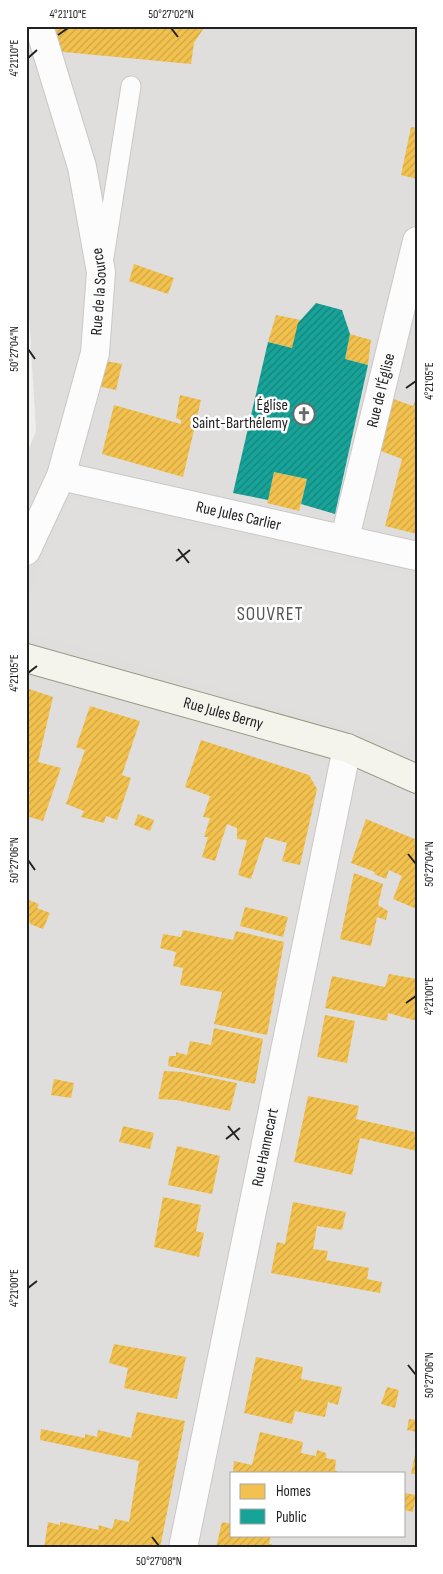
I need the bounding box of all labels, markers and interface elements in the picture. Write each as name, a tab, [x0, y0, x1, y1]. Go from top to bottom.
text: 4°21'10"E	[50, 7, 87, 22]
text: 50°27'02"N	[148, 7, 194, 22]
text: 4°21'10"E	[7, 39, 22, 76]
street label: Rue de la Source	[87, 246, 111, 336]
text: 50°27'04"N	[7, 326, 22, 372]
street label: Rue de l'Église	[363, 351, 399, 429]
text: 4°21'05"E	[422, 362, 437, 400]
place label: Église Saint-Barthélemy	[192, 396, 288, 433]
church icon: Église Saint-Barthélemy	[292, 402, 316, 426]
street label: Rue Jules Carlier	[194, 497, 283, 535]
district label: SOUVRET	[237, 603, 303, 626]
text: 4°21'05"E	[7, 654, 22, 692]
street label: Rue Jules Berny	[181, 693, 265, 734]
text: 50°27'06"N	[7, 837, 22, 883]
text: 50°27'04"N	[422, 841, 437, 887]
text: 4°21'00"E	[422, 977, 437, 1015]
street label: Rue Hannecart	[248, 1106, 282, 1188]
text: 4°21'00"E	[7, 1269, 22, 1307]
text: 50°27'06"N	[422, 1352, 437, 1398]
legend	[230, 1472, 406, 1536]
text: Homes	[276, 1482, 311, 1501]
text: Public	[276, 1508, 307, 1527]
text: 50°27'08"N	[136, 1554, 182, 1569]

